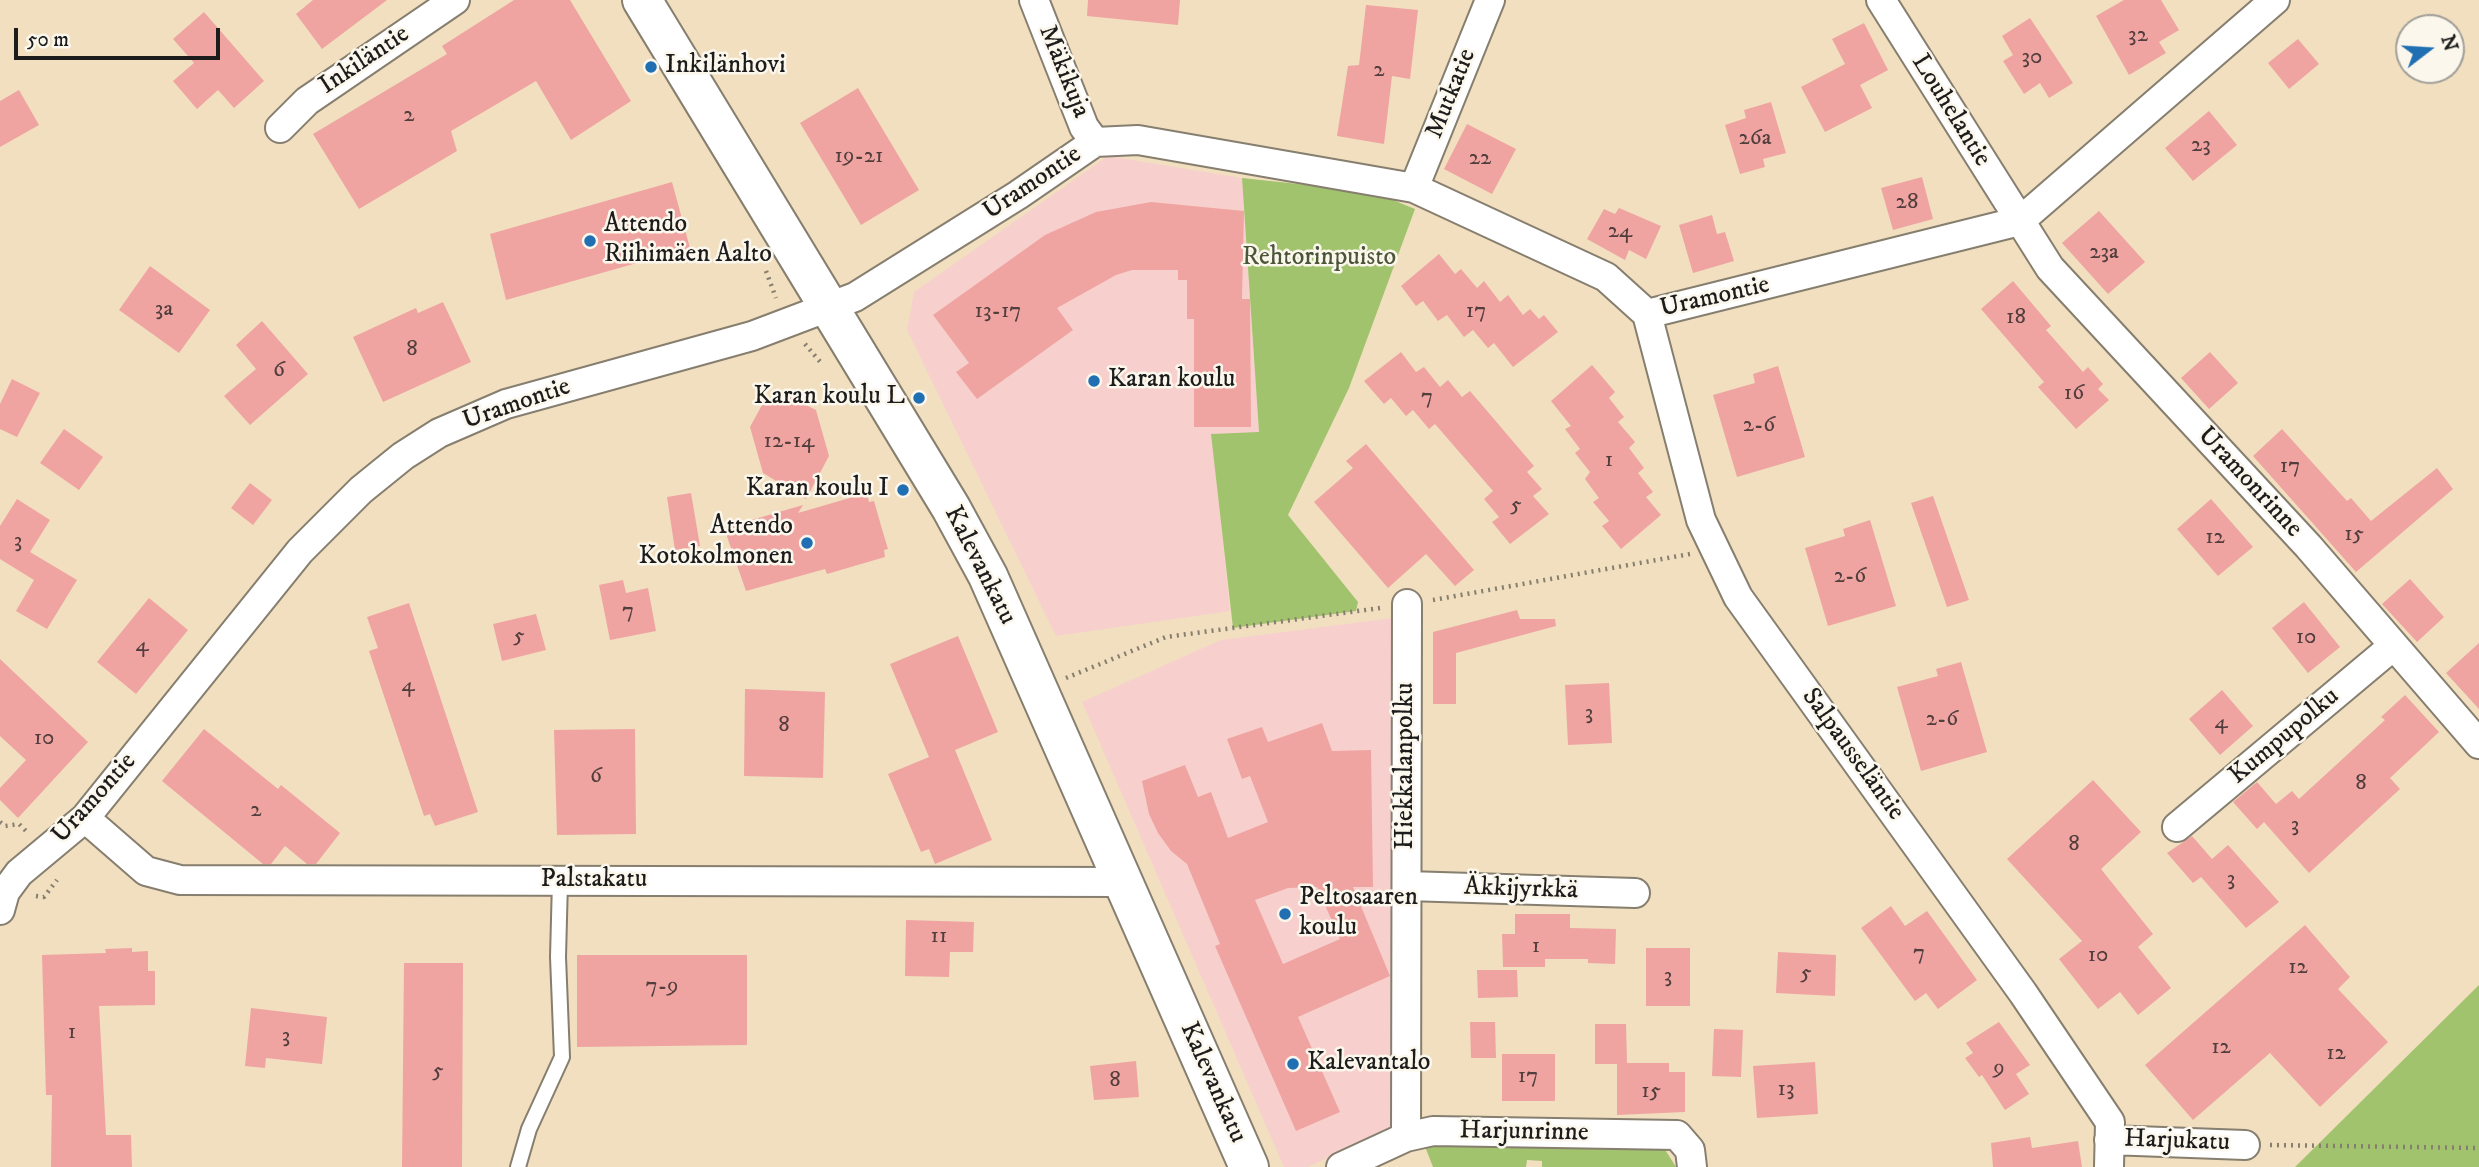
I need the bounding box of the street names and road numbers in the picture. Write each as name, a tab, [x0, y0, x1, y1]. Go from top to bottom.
street label: Inkiläntie	[314, 20, 416, 102]
street label: Mäkikuja	[1030, 21, 1096, 123]
street label: Mutkatie	[1420, 45, 1484, 143]
street label: Louhelantie	[1903, 49, 1997, 173]
street label: Uramontie	[978, 140, 1088, 228]
street label: Uramontie	[1657, 270, 1773, 326]
street label: Uramontie	[459, 372, 575, 438]
street label: Uramonrinne	[2190, 421, 2308, 545]
street label: Kalevankatu	[936, 502, 1022, 630]
street label: Hiekkalanpolku	[1391, 682, 1423, 850]
street label: Kumpupolku	[2223, 682, 2347, 792]
street label: Salpausseläntie	[1794, 683, 1910, 827]
street label: Uramontie	[46, 747, 144, 851]
street label: Palstakatu	[541, 865, 647, 897]
street label: Äkkijyrkkä	[1463, 872, 1579, 908]
street label: Kalevankatu	[1172, 1018, 1252, 1148]
street label: Harjunrinne	[1459, 1116, 1589, 1150]
street label: Harjukatu	[2123, 1125, 2231, 1159]

